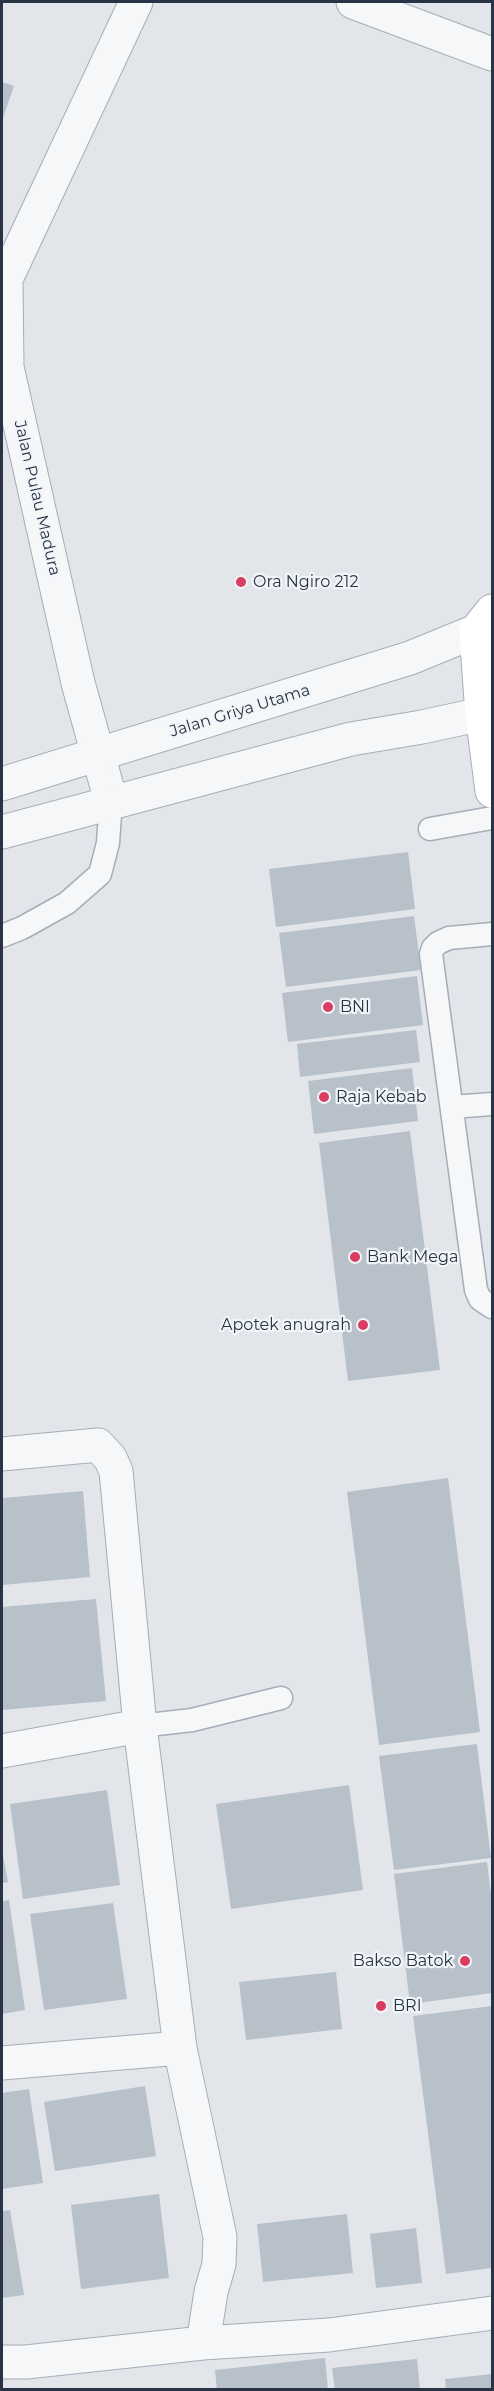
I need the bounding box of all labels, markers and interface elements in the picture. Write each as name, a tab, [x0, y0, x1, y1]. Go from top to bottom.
street label: Jalan Pulau Madura	[10, 419, 64, 577]
place label: Ora Ngiro 212	[253, 572, 358, 592]
marker: Ora Ngiro 212	[234, 575, 248, 589]
street label: Jalan Griya Utama	[167, 681, 313, 741]
place label: BNI	[340, 997, 370, 1017]
marker: BNI	[321, 1000, 335, 1014]
place label: Raja Kebab	[336, 1087, 427, 1107]
marker: Raja Kebab	[317, 1090, 331, 1104]
place label: Bank Mega	[367, 1247, 458, 1267]
marker: Bank Mega	[348, 1250, 362, 1264]
place label: Apotek anugrah	[221, 1315, 351, 1335]
marker: Apotek anugrah	[356, 1318, 370, 1332]
place label: Bakso Batok	[353, 1951, 453, 1971]
marker: Bakso Batok	[458, 1954, 472, 1968]
place label: BRI	[393, 1996, 421, 2016]
marker: BRI	[374, 1999, 388, 2013]

